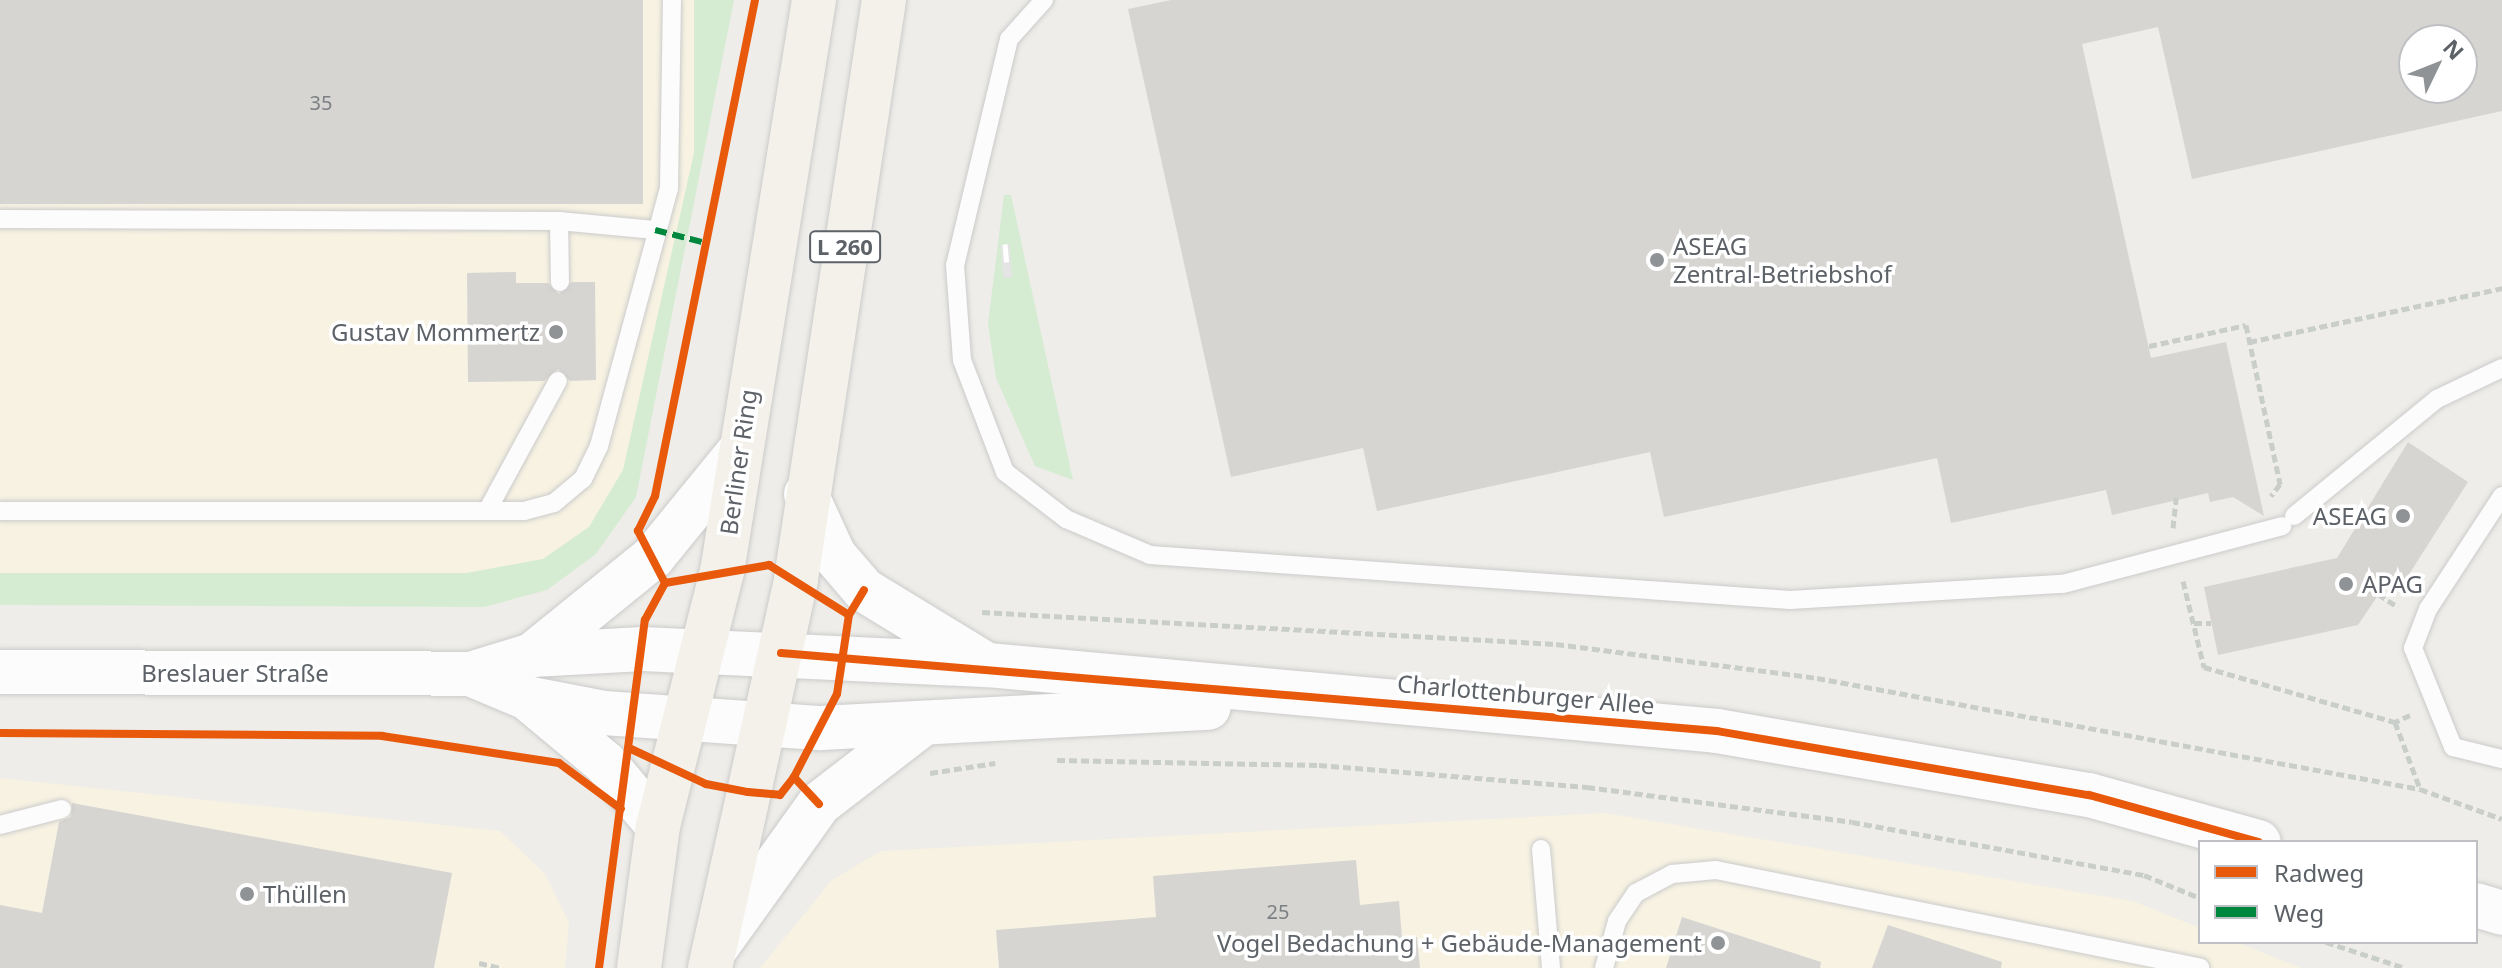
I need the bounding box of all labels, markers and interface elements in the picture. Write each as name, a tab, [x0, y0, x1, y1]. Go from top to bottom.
north arrow	[2398, 24, 2478, 104]
text: N	[2437, 32, 2471, 66]
house number: 35	[310, 90, 332, 114]
road number: L 260	[809, 229, 881, 265]
place label: ASEAG Zentral-Betriebshof	[1673, 232, 1892, 288]
marker: ASEAG Zentral-Betriebshof	[1648, 251, 1666, 269]
place label: Gustav Mommertz	[331, 318, 540, 346]
marker: Gustav Mommertz	[547, 323, 565, 341]
street label: Berliner Ring	[714, 387, 762, 537]
place label: ASEAG	[2313, 502, 2387, 530]
marker: ASEAG	[2394, 507, 2412, 525]
place label: APAG	[2362, 570, 2423, 598]
marker: APAG	[2337, 575, 2355, 593]
street label: Breslauer Straße	[141, 659, 329, 687]
street label: Charlottenburger Allee	[1396, 668, 1656, 720]
legend	[2198, 840, 2478, 944]
text: Radweg	[2274, 856, 2364, 889]
place label: Thüllen	[263, 880, 347, 908]
marker: Thüllen	[238, 885, 256, 903]
text: Weg	[2274, 896, 2324, 929]
house number: 25	[1267, 899, 1289, 923]
place label: Vogel Bedachung + Gebäude-Management	[1217, 929, 1702, 957]
marker: Vogel Bedachung + Gebäude-Management	[1709, 934, 1727, 952]

